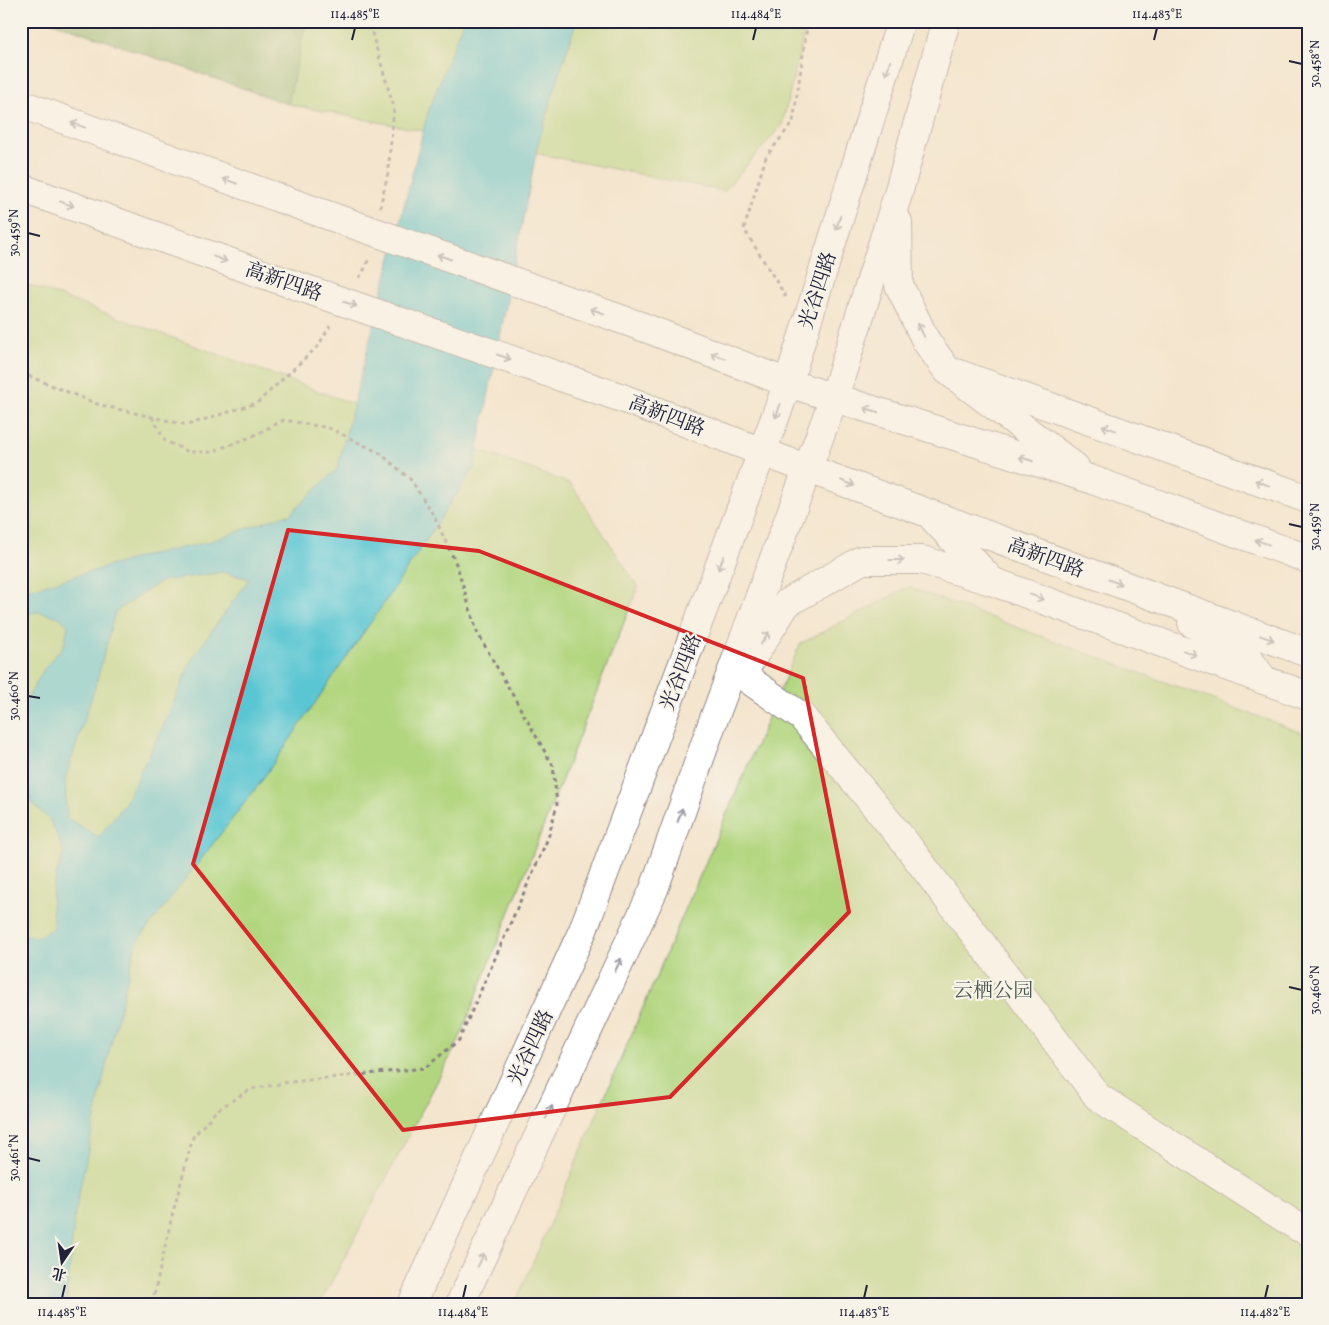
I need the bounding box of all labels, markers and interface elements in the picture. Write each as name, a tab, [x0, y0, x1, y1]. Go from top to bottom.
text: 114.485°E	[330, 7, 380, 23]
text: 114.484°E	[731, 7, 781, 23]
text: 114.483°E	[1132, 7, 1182, 23]
text: 30.458°N	[1308, 40, 1324, 88]
one-way arrow	[882, 60, 892, 76]
one-way arrow	[70, 120, 86, 129]
one-way arrow	[223, 176, 238, 185]
one-way arrow	[59, 200, 74, 209]
text: 30.459°N	[7, 209, 23, 257]
one-way arrow	[833, 215, 843, 231]
street label: 光谷四路	[793, 248, 845, 333]
one-way arrow	[437, 252, 452, 261]
one-way arrow	[212, 255, 227, 264]
street label: 高新四路	[241, 257, 326, 309]
one-way arrow	[342, 300, 357, 309]
one-way arrow	[590, 306, 606, 315]
one-way arrow	[916, 322, 926, 337]
one-way arrow	[711, 351, 726, 360]
one-way arrow	[495, 353, 511, 362]
street label: 高新四路	[624, 389, 709, 444]
one-way arrow	[773, 403, 782, 418]
one-way arrow	[864, 405, 880, 414]
one-way arrow	[1102, 423, 1117, 432]
one-way arrow	[1019, 453, 1035, 463]
one-way arrow	[1254, 477, 1270, 487]
one-way arrow	[839, 479, 855, 488]
text: 30.459°N	[1308, 503, 1324, 551]
street label: 高新四路	[1003, 532, 1088, 586]
one-way arrow	[1255, 537, 1270, 546]
one-way arrow	[716, 555, 725, 570]
one-way arrow	[888, 555, 905, 565]
one-way arrow	[1106, 578, 1122, 587]
one-way arrow	[1029, 593, 1044, 602]
street label: 光谷四路	[654, 630, 709, 715]
one-way arrow	[760, 631, 771, 645]
one-way arrow	[1259, 634, 1274, 643]
one-way arrow	[1181, 649, 1197, 658]
text: 30.460°N	[7, 671, 23, 721]
one-way arrow	[676, 808, 685, 823]
one-way arrow	[614, 958, 624, 973]
text: 30.460°N	[1308, 965, 1324, 1015]
park label: 云栖公园	[953, 978, 1033, 1006]
street label: 光谷四路	[502, 1006, 561, 1090]
one-way arrow	[545, 1105, 555, 1120]
text: 30.461°N	[7, 1134, 23, 1182]
north arrow	[38, 1238, 88, 1288]
one-way arrow	[476, 1253, 486, 1268]
text: 北	[50, 1262, 68, 1284]
text: 114.485°E	[37, 1305, 87, 1321]
text: 114.484°E	[438, 1305, 488, 1321]
text: 114.483°E	[839, 1305, 889, 1321]
text: 114.482°E	[1240, 1305, 1290, 1321]

